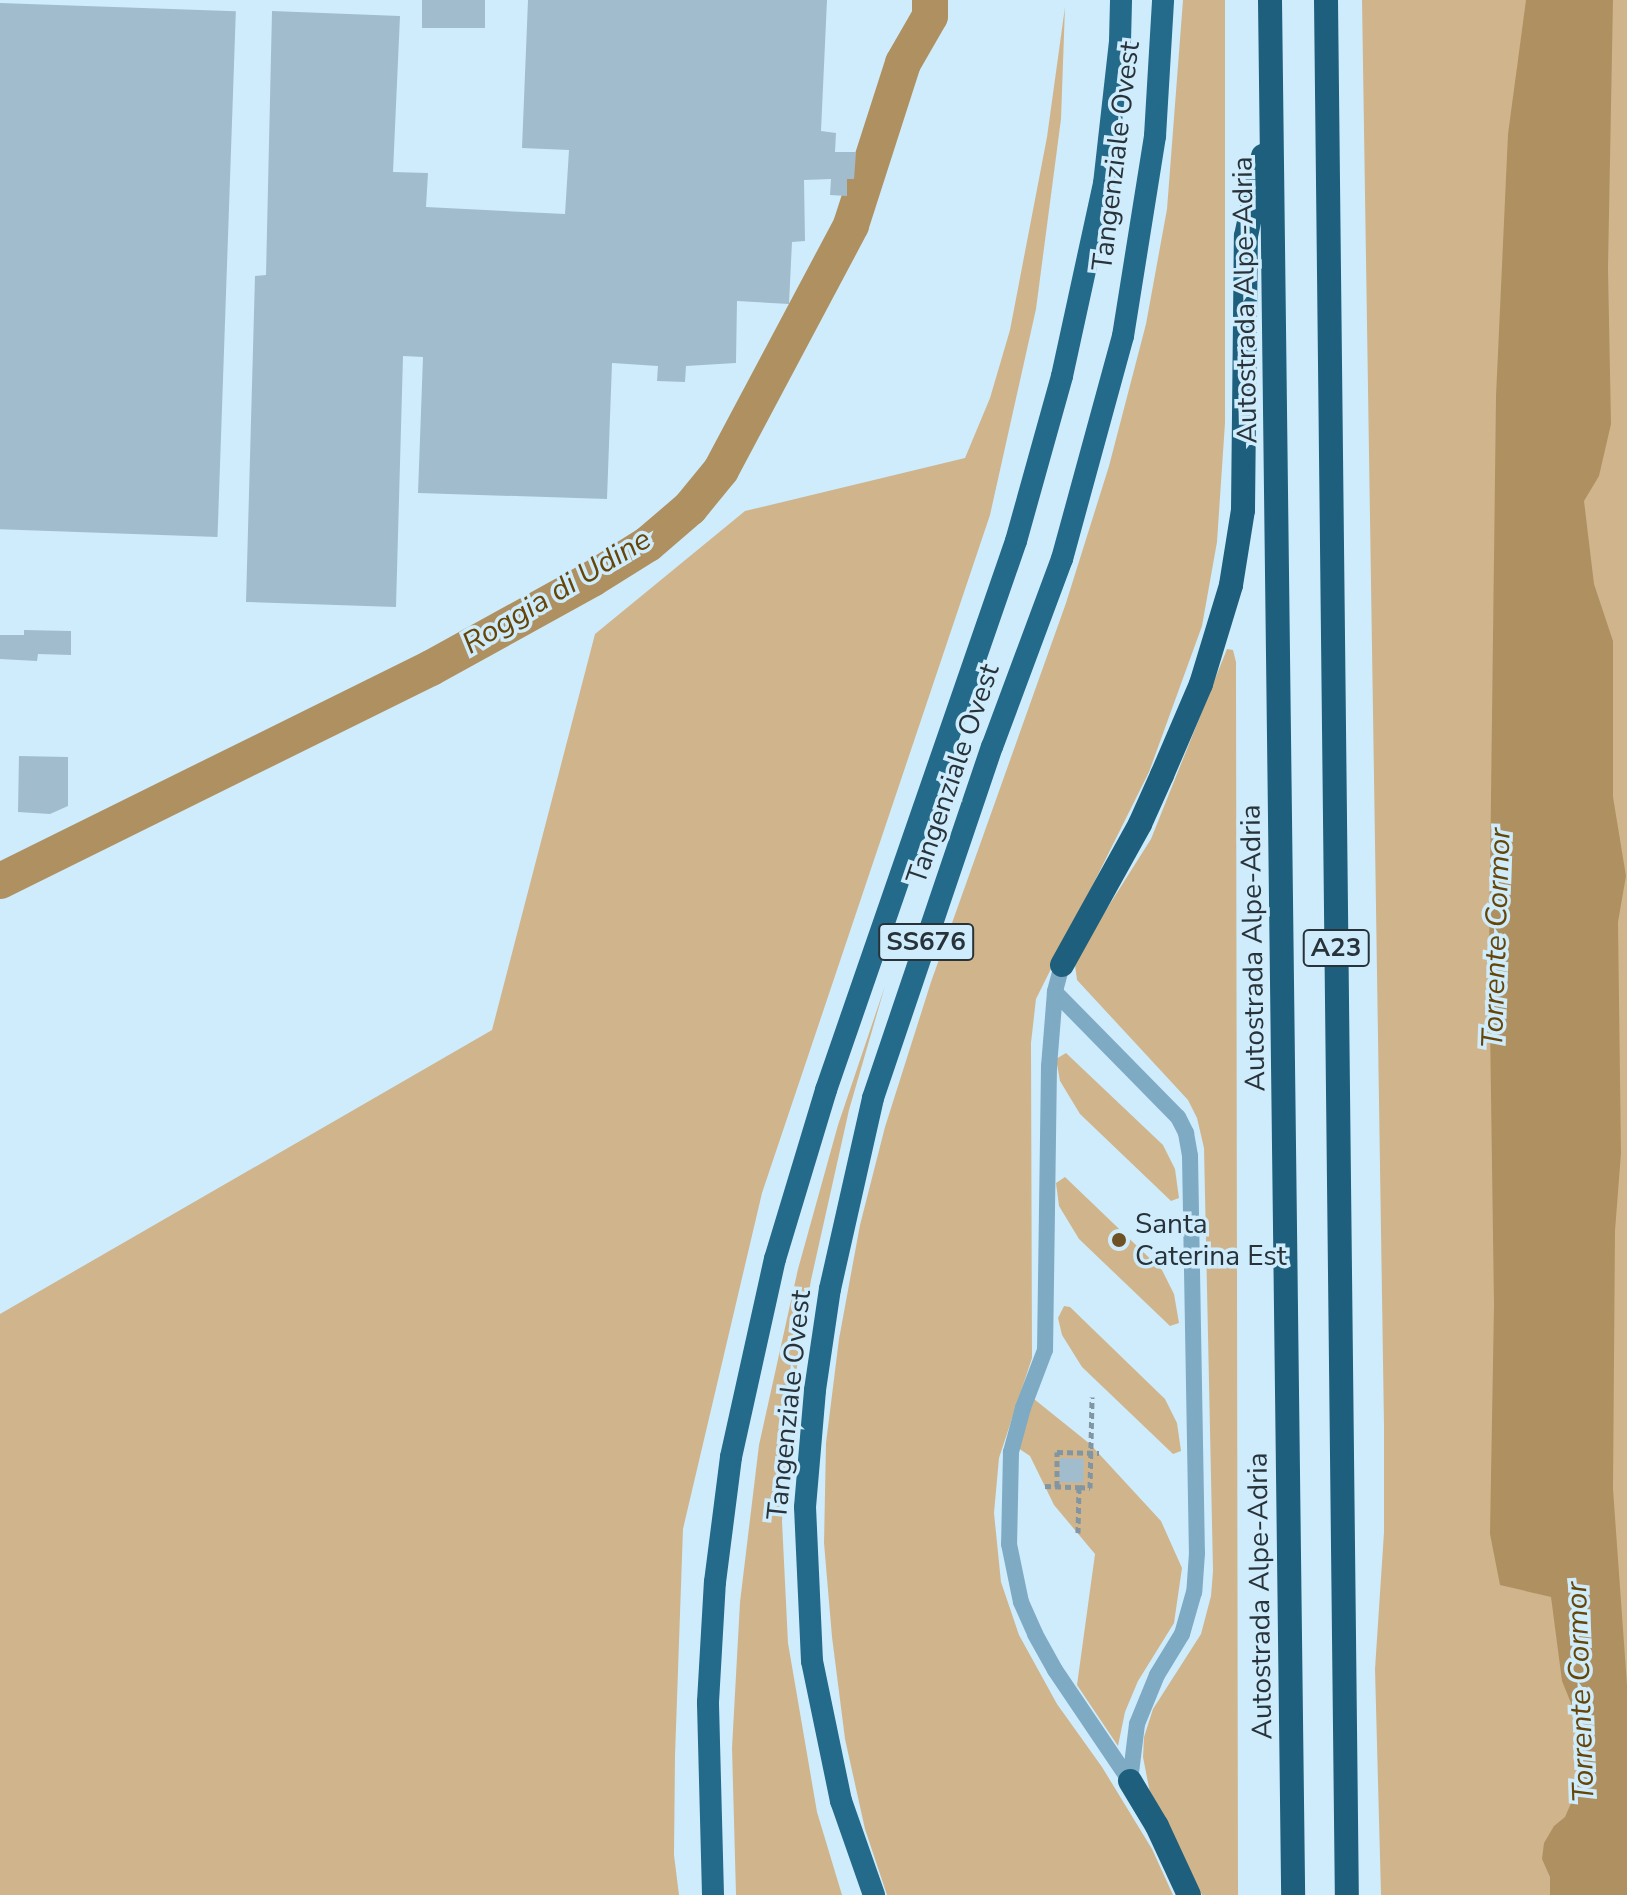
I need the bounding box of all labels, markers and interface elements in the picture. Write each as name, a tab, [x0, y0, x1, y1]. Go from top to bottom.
street label: Tangenziale Ovest	[1085, 39, 1147, 273]
street label: Autostrada Alpe-Adria	[1226, 156, 1264, 444]
water label: Roggia di Udine	[456, 522, 658, 662]
street label: Tangenziale Ovest	[900, 659, 1006, 889]
street label: Autostrada Alpe-Adria	[1234, 804, 1272, 1092]
water label: Torrente Cormor	[1475, 827, 1519, 1049]
road number: SS676	[878, 920, 974, 964]
road number: A23	[1302, 926, 1370, 970]
place label: Santa Caterina Est	[1135, 1207, 1286, 1273]
marker: Santa Caterina Est	[1110, 1231, 1128, 1249]
street label: Tangenziale Ovest	[760, 1288, 818, 1522]
street label: Autostrada Alpe-Adria	[1241, 1452, 1279, 1740]
water label: Torrente Cormor	[1559, 1581, 1603, 1803]

